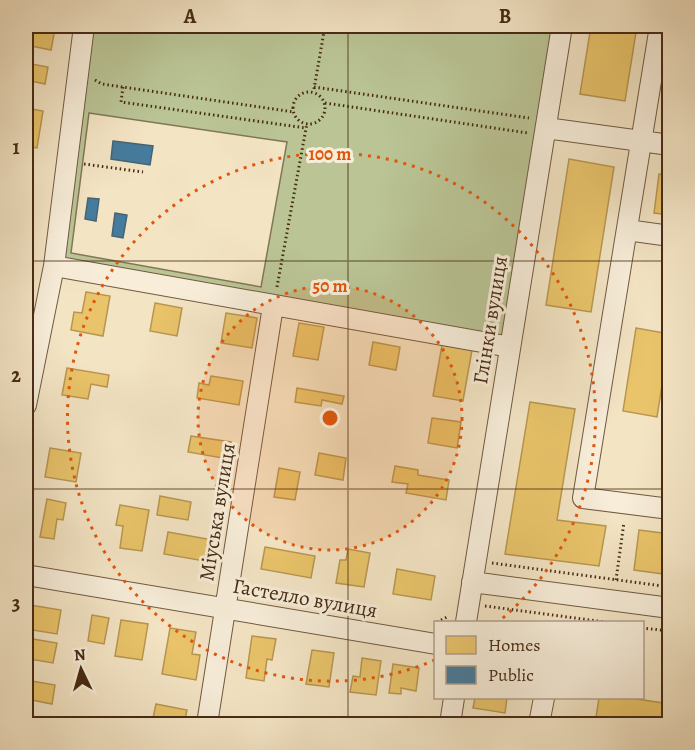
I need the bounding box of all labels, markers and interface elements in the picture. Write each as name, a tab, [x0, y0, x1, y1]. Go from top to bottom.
text: A	[183, 3, 197, 30]
text: B	[499, 3, 511, 30]
text: 1	[12, 134, 20, 161]
text: 100 m	[309, 142, 351, 166]
street label: Глінки вулиця	[466, 254, 514, 386]
text: 50 m	[313, 274, 347, 298]
text: 2	[11, 362, 21, 389]
centre of rings	[320, 408, 340, 428]
street label: Міуська вулиця	[192, 441, 242, 583]
street label: Гастелло вулиця	[230, 571, 380, 625]
text: 3	[12, 590, 20, 617]
legend	[434, 621, 644, 699]
text: Homes	[488, 633, 540, 657]
north arrow	[51, 639, 111, 699]
text: N	[73, 644, 87, 667]
text: Public	[488, 663, 534, 687]

